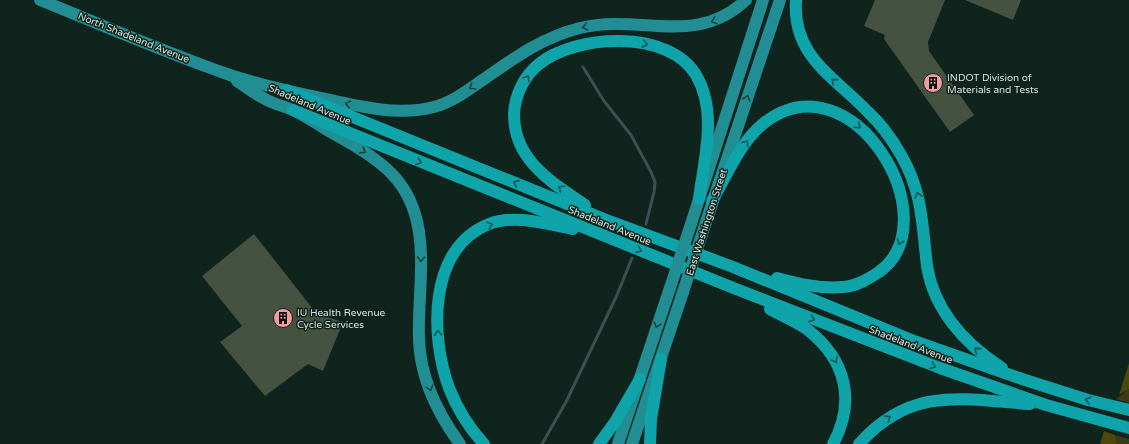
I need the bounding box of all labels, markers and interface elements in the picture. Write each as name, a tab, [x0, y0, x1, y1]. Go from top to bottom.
street label: North Shadeland Avenue	[76, 10, 191, 66]
one-way arrow	[711, 16, 718, 25]
one-way arrow	[582, 22, 588, 30]
one-way arrow	[642, 39, 648, 48]
building icon: INDOT Division of Materials and Tests	[922, 72, 944, 94]
place label: INDOT Division of Materials and Tests	[947, 72, 1039, 96]
one-way arrow	[522, 75, 529, 82]
one-way arrow	[831, 79, 838, 86]
street label: Shadeland Avenue	[266, 82, 353, 128]
one-way arrow	[469, 83, 476, 90]
one-way arrow	[742, 94, 751, 101]
one-way arrow	[345, 100, 351, 108]
one-way arrow	[853, 121, 860, 128]
one-way arrow	[741, 141, 748, 148]
one-way arrow	[359, 146, 366, 154]
one-way arrow	[416, 158, 423, 166]
street label: East Washington Street	[684, 167, 730, 277]
one-way arrow	[512, 179, 519, 187]
one-way arrow	[558, 185, 565, 192]
one-way arrow	[914, 192, 923, 199]
street label: Shadeland Avenue	[566, 204, 653, 248]
one-way arrow	[487, 221, 494, 229]
one-way arrow	[896, 238, 904, 245]
one-way arrow	[635, 245, 642, 253]
one-way arrow	[417, 256, 425, 262]
building icon: IU Health Revenue Cycle Services	[272, 307, 294, 329]
place label: IU Health Revenue Cycle Services	[297, 307, 385, 331]
one-way arrow	[808, 314, 815, 322]
one-way arrow	[654, 322, 662, 329]
street label: Shadeland Avenue	[867, 323, 954, 367]
one-way arrow	[433, 330, 442, 336]
one-way arrow	[975, 348, 982, 355]
one-way arrow	[830, 356, 837, 363]
one-way arrow	[929, 361, 936, 369]
one-way arrow	[425, 384, 433, 391]
one-way arrow	[1085, 396, 1092, 405]
one-way arrow	[884, 415, 891, 423]

